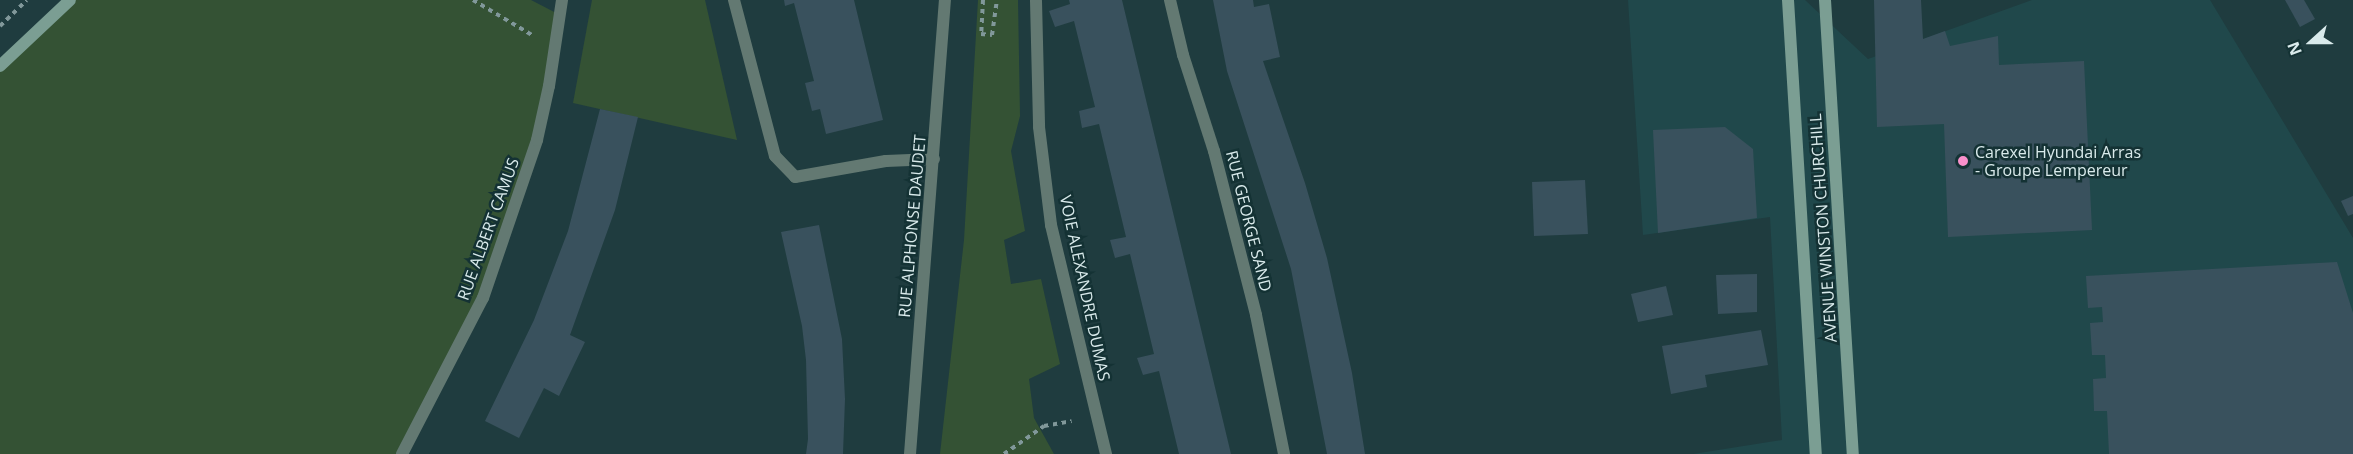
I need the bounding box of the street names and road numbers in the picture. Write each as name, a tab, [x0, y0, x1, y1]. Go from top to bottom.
street label: AVENUE WINSTON CHURCHILL	[1805, 113, 1841, 343]
street label: RUE ALPHONSE DAUDET	[894, 134, 930, 318]
street label: RUE GEORGE SAND	[1222, 148, 1276, 294]
street label: RUE ALBERT CAMUS	[453, 155, 523, 303]
street label: VOIE ALEXANDRE DUMAS	[1056, 193, 1114, 383]

